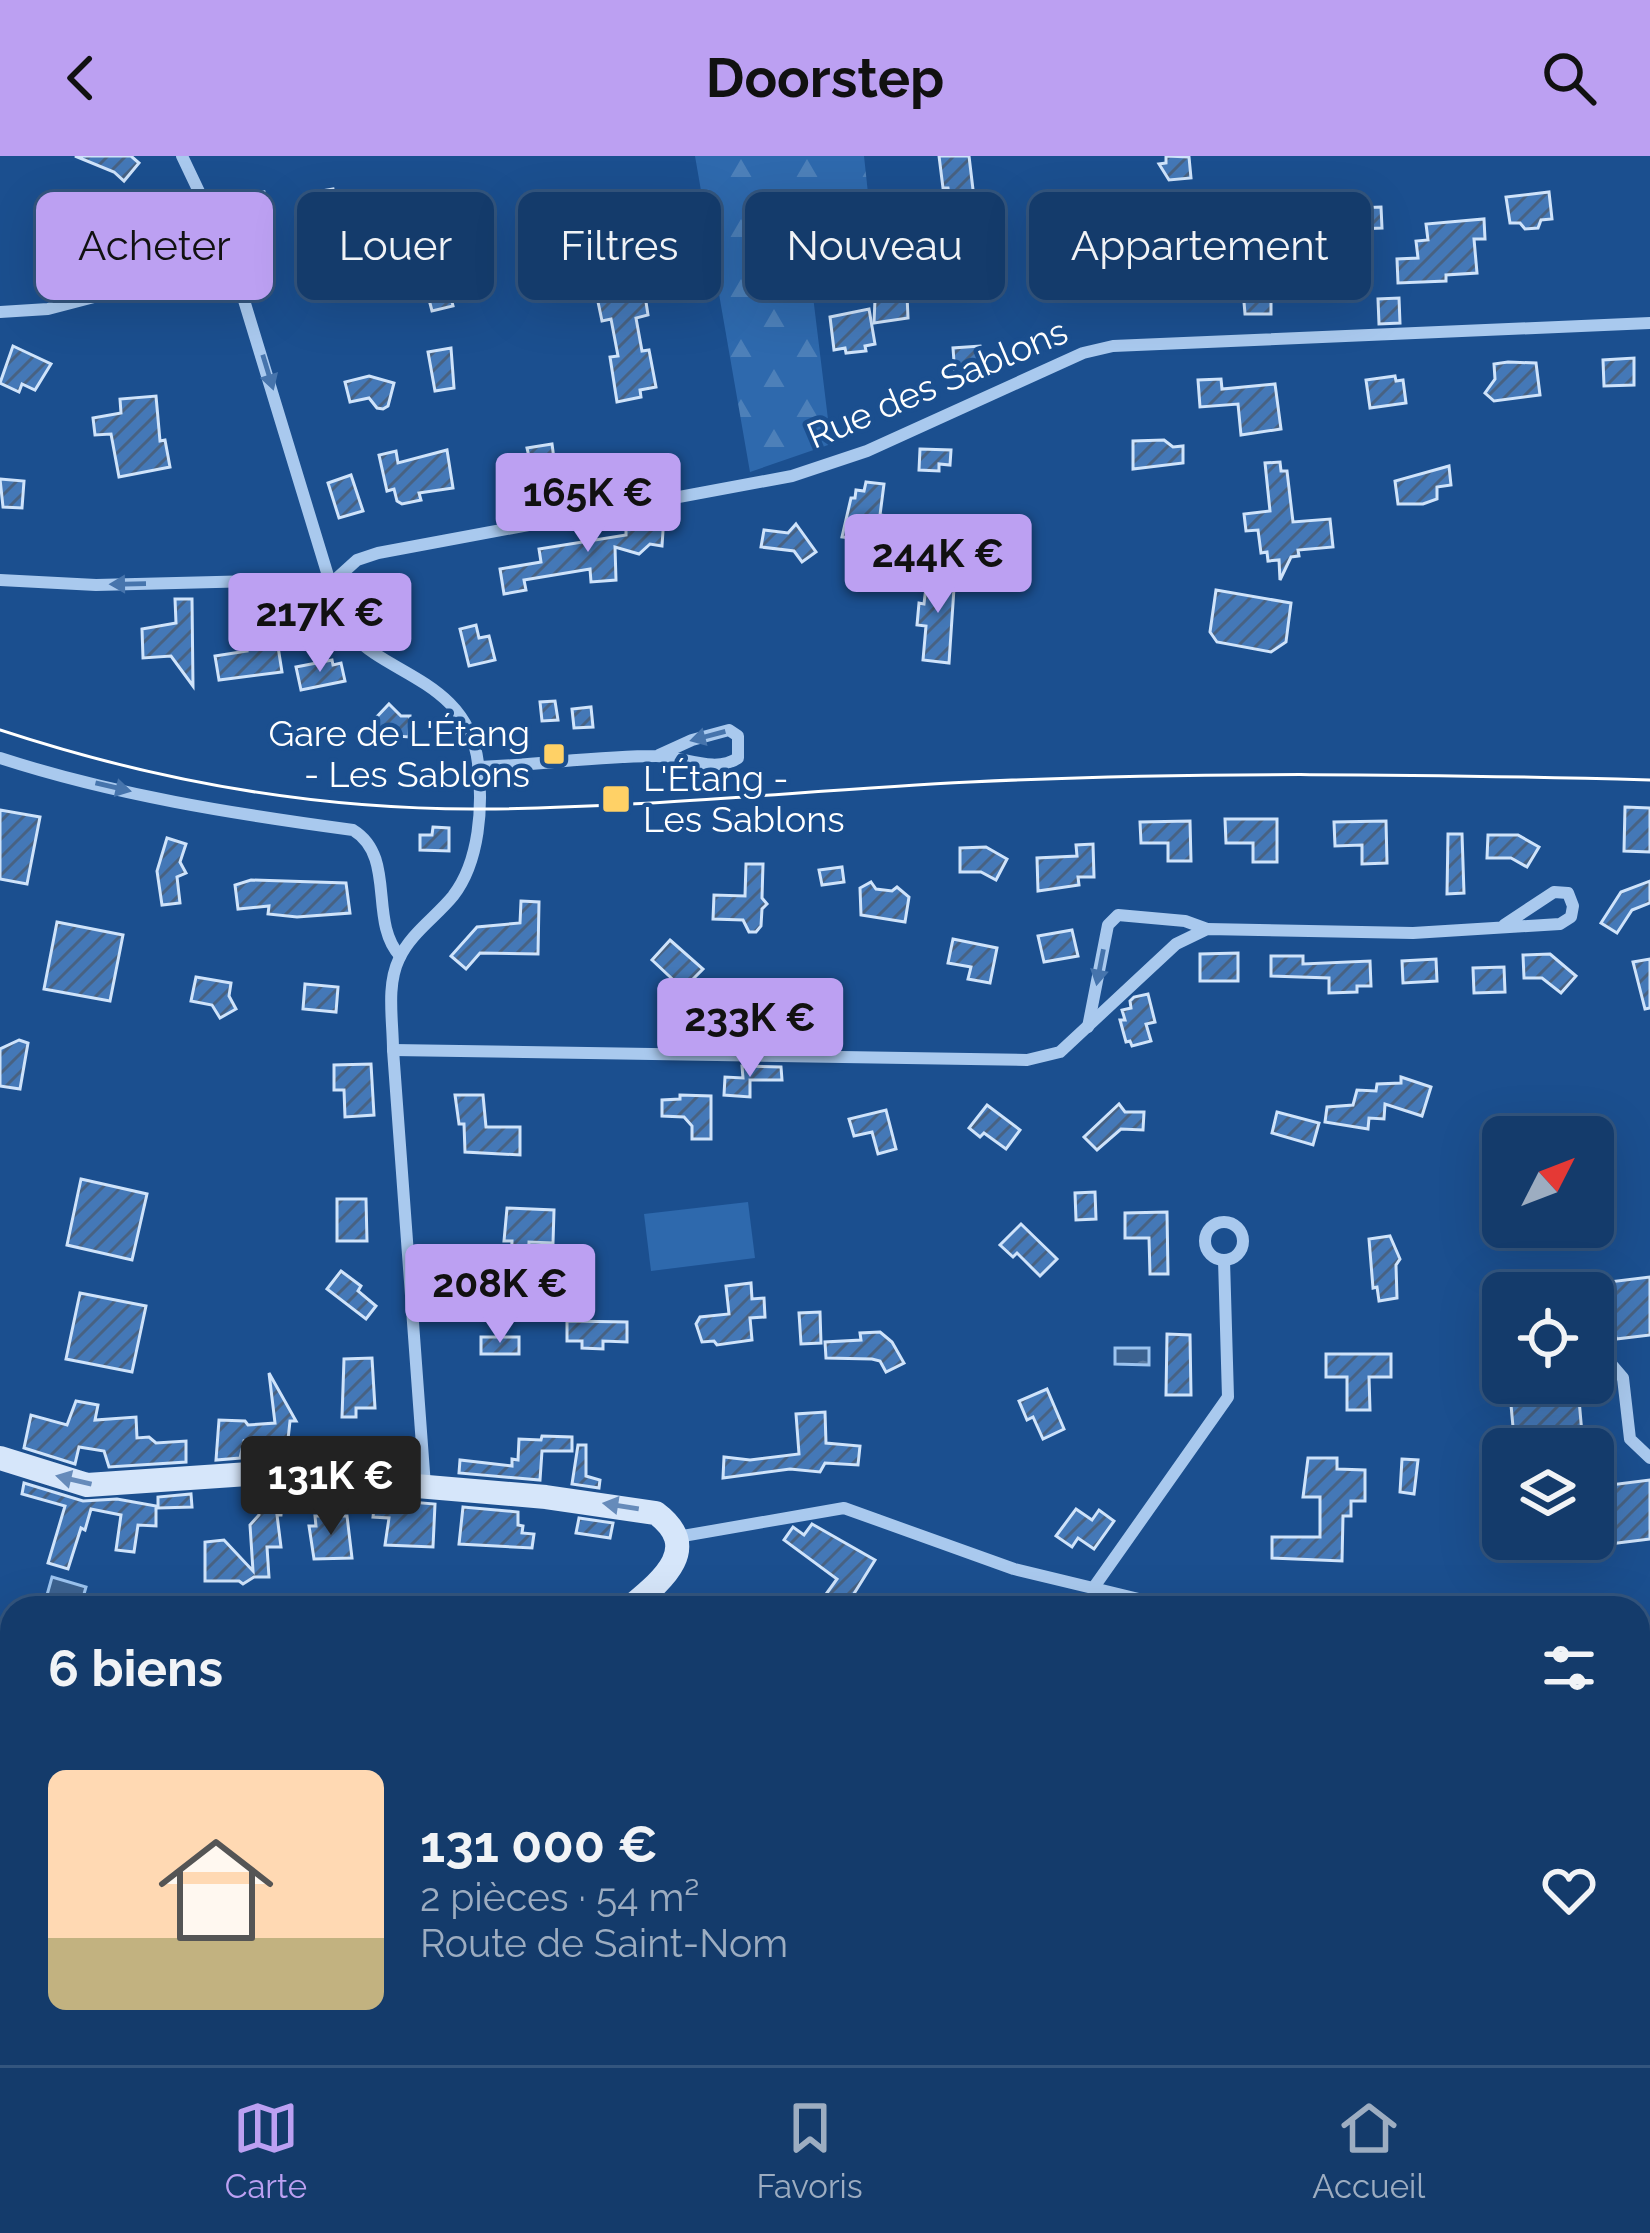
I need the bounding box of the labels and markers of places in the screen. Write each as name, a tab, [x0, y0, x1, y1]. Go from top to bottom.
pin: 165K €	[490, 453, 686, 555]
pin: 244K €	[840, 514, 1036, 616]
pin: 217K €	[222, 573, 418, 675]
place label: Gare de L'Étang - Les Sablons	[268, 712, 530, 795]
marker: Gare de L'Étang - Les Sablons	[541, 741, 567, 767]
place label: L'Étang - Les Sablons	[643, 757, 845, 840]
marker: L'Étang - Les Sablons	[600, 783, 632, 815]
pin: 233K €	[652, 978, 848, 1080]
pin: 208K €	[402, 1244, 598, 1346]
pin: 131K €	[233, 1436, 429, 1538]

